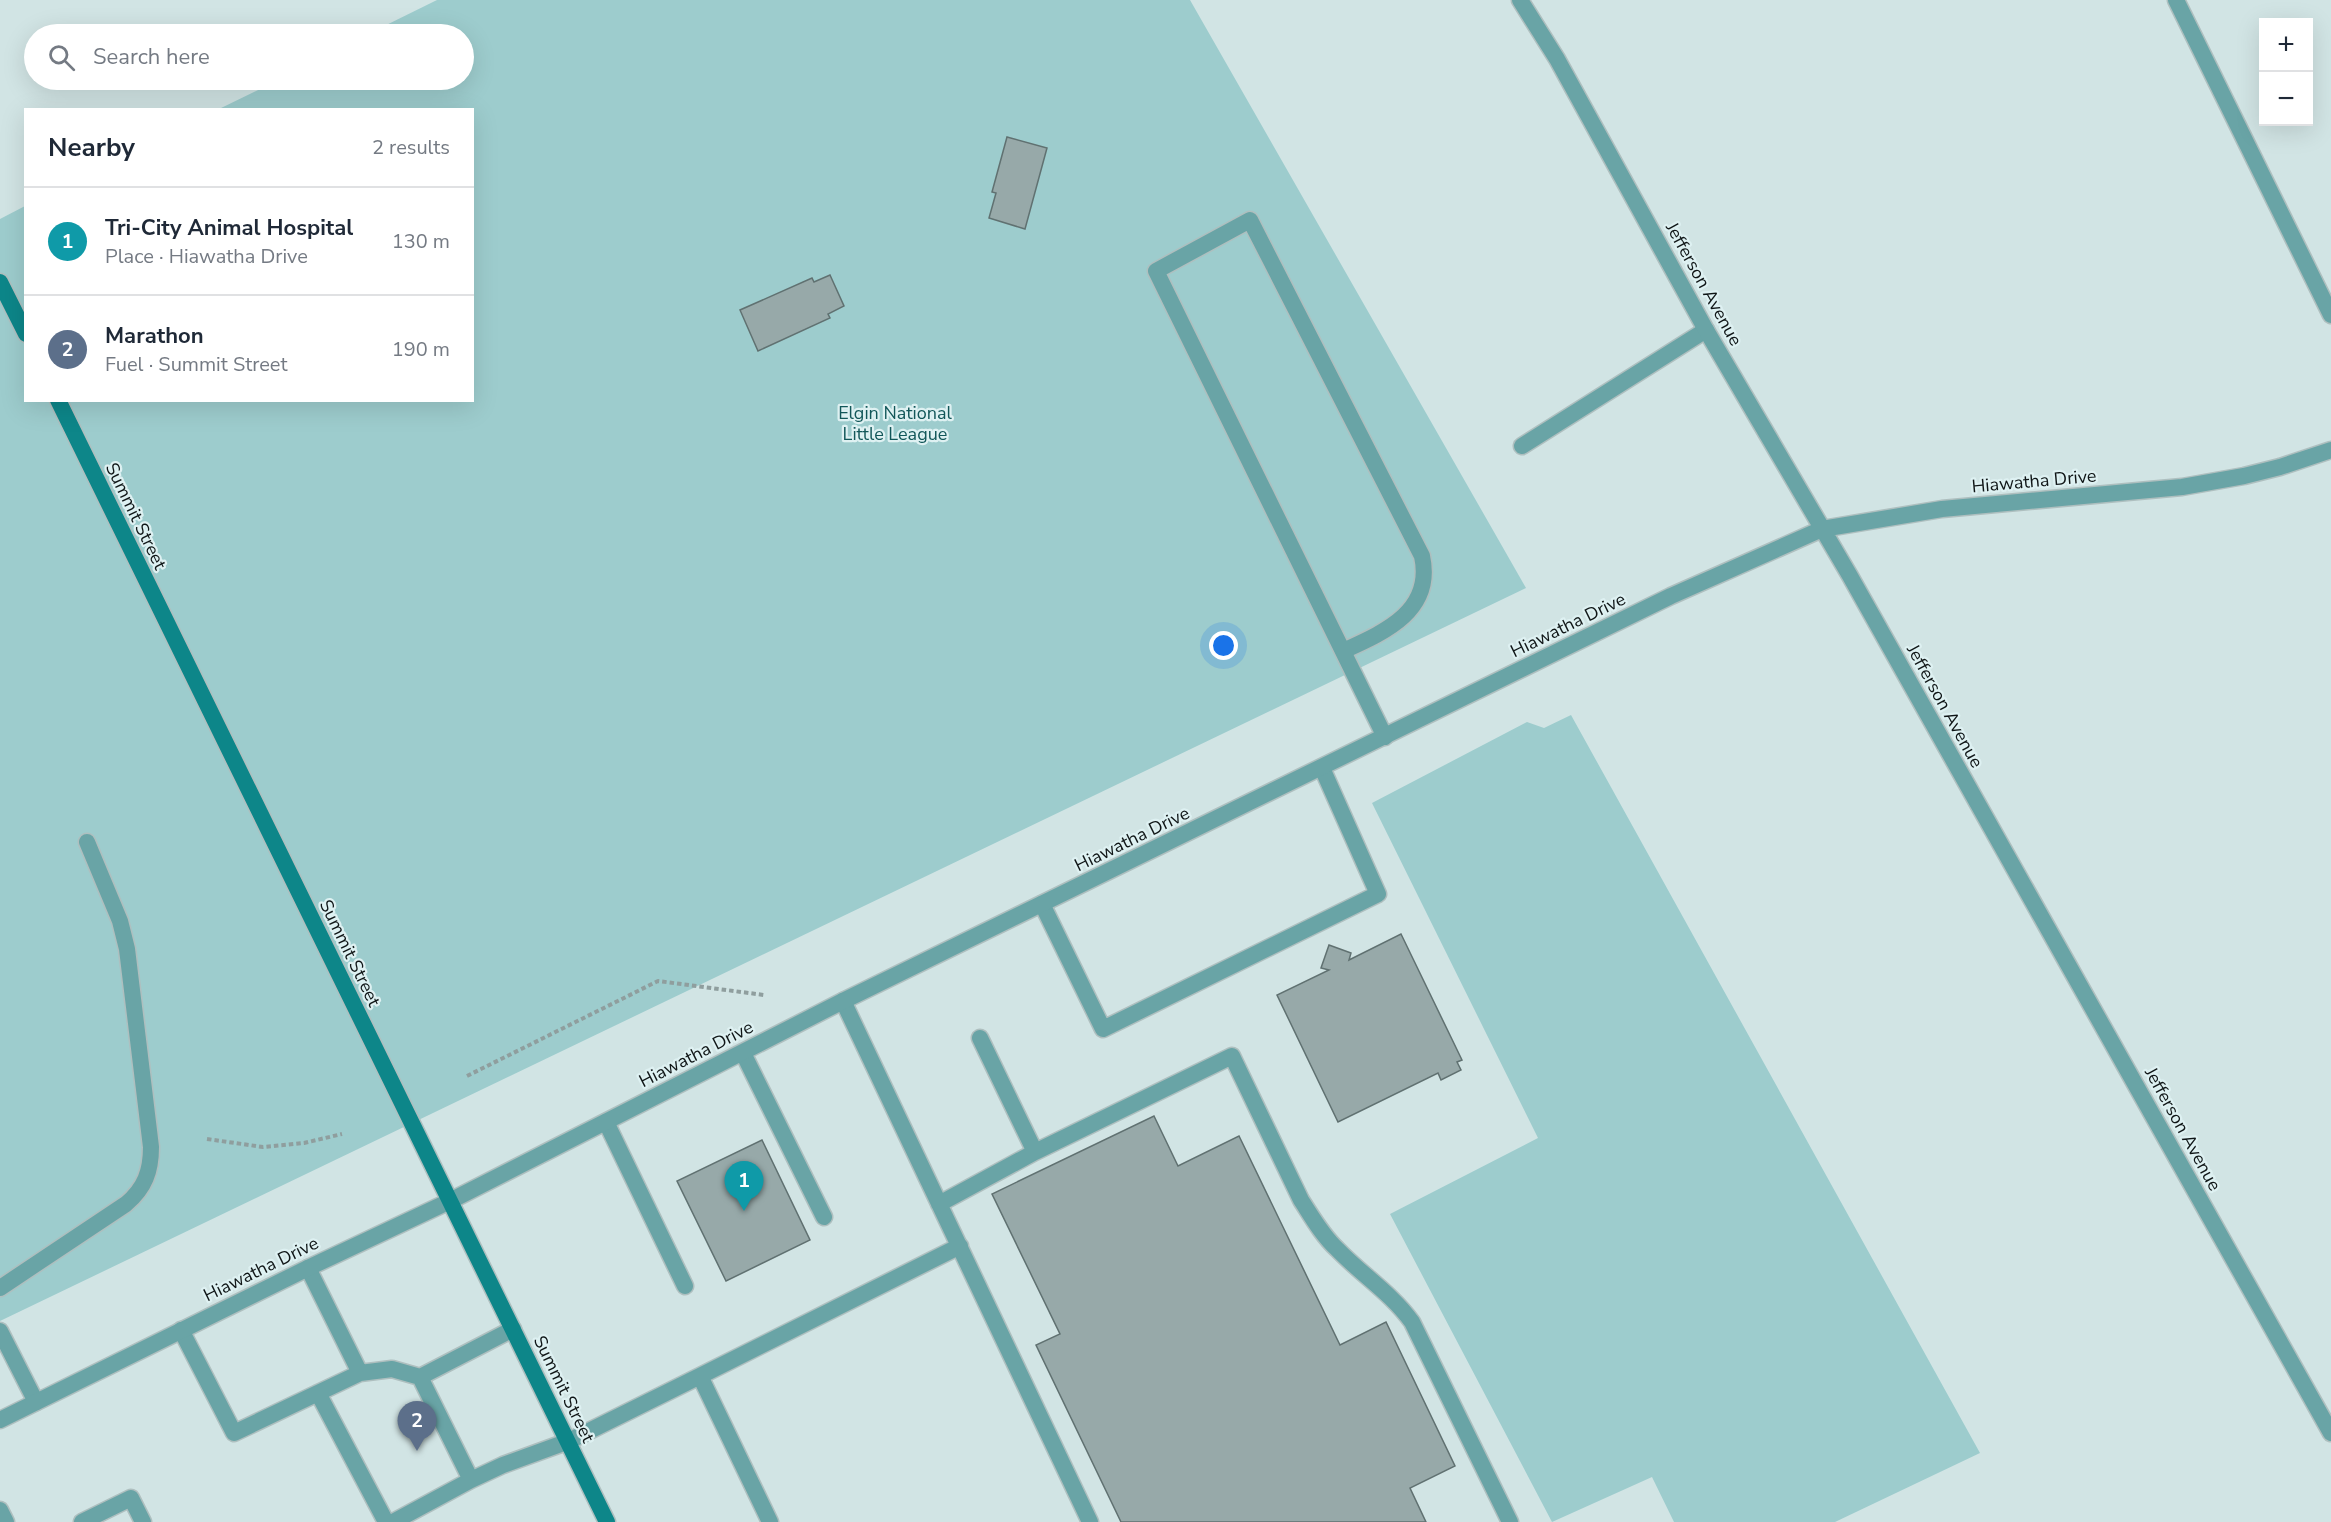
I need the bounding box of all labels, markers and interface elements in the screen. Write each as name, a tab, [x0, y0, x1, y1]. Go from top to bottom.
map controls	[2259, 18, 2313, 126]
button: +	[2259, 18, 2313, 72]
search box	[24, 24, 474, 90]
icon: search	[45, 41, 78, 74]
text: Search here	[93, 42, 210, 72]
button: −	[2259, 72, 2313, 126]
text: Nearby	[48, 130, 135, 165]
text: 2 results	[372, 134, 450, 161]
text: Tri-City Animal Hospital	[105, 213, 353, 243]
street label: Jefferson Avenue	[1660, 217, 1748, 350]
text: 1	[62, 228, 74, 255]
text: 130 m	[392, 228, 450, 255]
text: Place · Hiawatha Drive	[105, 243, 308, 270]
text: Marathon	[105, 321, 204, 351]
text: 2	[62, 336, 74, 363]
text: 190 m	[392, 336, 450, 363]
text: Fuel · Summit Street	[105, 351, 287, 378]
park label: Elgin National Little League	[838, 401, 953, 446]
street label: Summit Street	[100, 459, 173, 574]
street label: Hiawatha Drive	[1971, 464, 2097, 498]
street label: Hiawatha Drive	[1506, 587, 1630, 663]
your location	[1209, 631, 1238, 660]
street label: Jefferson Avenue	[1901, 639, 1989, 772]
street label: Hiawatha Drive	[1070, 801, 1194, 877]
street label: Summit Street	[314, 896, 387, 1011]
street label: Hiawatha Drive	[635, 1015, 757, 1093]
street label: Jefferson Avenue	[2139, 1062, 2227, 1195]
pin: 1	[724, 1162, 764, 1211]
street label: Hiawatha Drive	[199, 1231, 323, 1307]
street label: Summit Street	[528, 1332, 601, 1447]
pin: 2	[398, 1402, 436, 1451]

